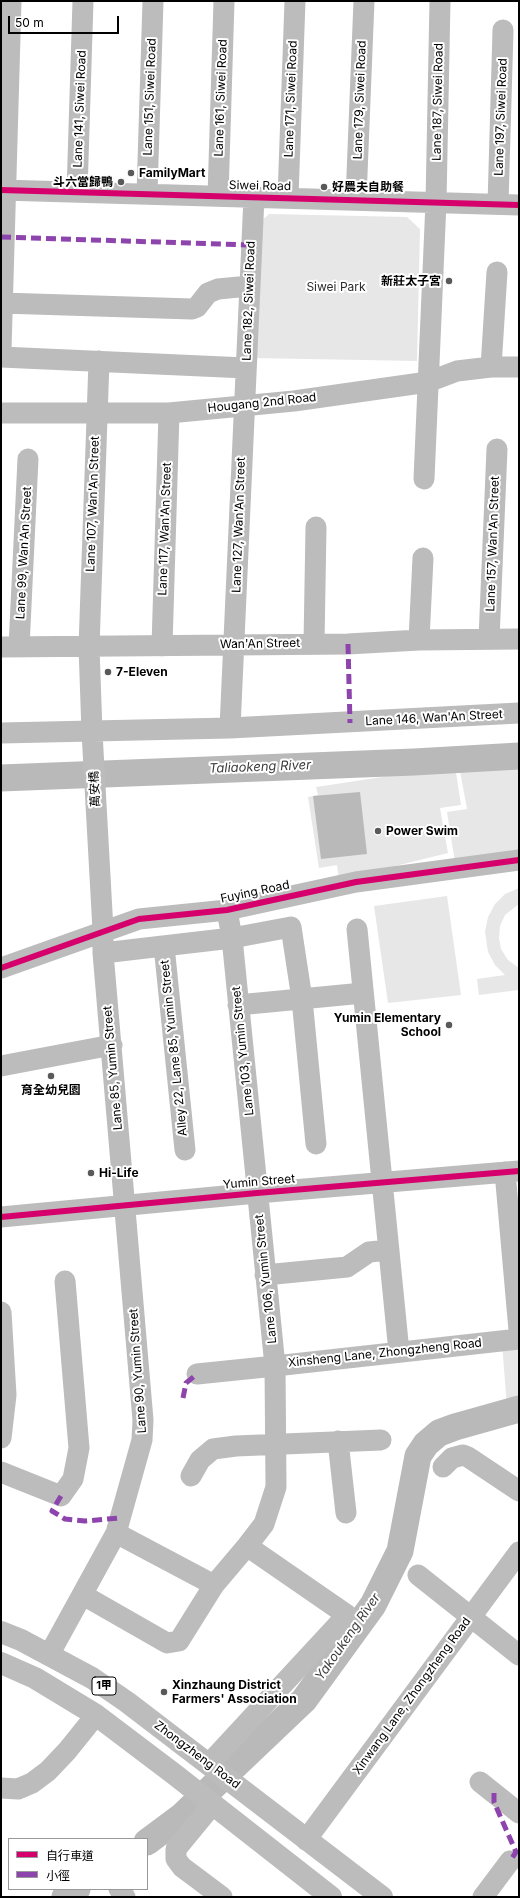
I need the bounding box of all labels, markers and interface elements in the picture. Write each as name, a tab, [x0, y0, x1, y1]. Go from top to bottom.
scale bar	[10, 8, 121, 34]
text: 50 m	[15, 15, 44, 30]
street label: Lane 151, Siwei Road	[141, 38, 159, 156]
street label: Lane 161, Siwei Road	[212, 39, 230, 157]
street label: Lane 171, Siwei Road	[282, 40, 300, 158]
street label: Lane 179, Siwei Road	[351, 40, 369, 160]
street label: Lane 187, Siwei Road	[430, 43, 446, 161]
street label: Lane 141, Siwei Road	[71, 50, 89, 168]
street label: Lane 197, Siwei Road	[492, 58, 510, 176]
place label: FamilyMart	[139, 166, 205, 180]
marker: FamilyMart	[126, 168, 136, 178]
place label: 斗六當歸鴨	[53, 175, 113, 189]
marker: 斗六當歸鴨	[116, 177, 126, 187]
street label: Siwei Road	[229, 178, 291, 194]
place label: 好農夫自助餐	[332, 180, 404, 194]
marker: 好農夫自助餐	[319, 182, 329, 192]
street label: Lane 182, Siwei Road	[240, 241, 258, 361]
place label: 新莊太子宮	[381, 274, 441, 288]
marker: 新莊太子宮	[444, 276, 454, 286]
park label: Siwei Park	[306, 280, 366, 294]
street label: Hougang 2nd Road	[207, 390, 317, 416]
street label: Lane 107, Wan'An Street	[83, 436, 103, 572]
street label: Lane 127, Wan'An Street	[229, 457, 249, 593]
street label: Lane 117, Wan'An Street	[155, 462, 175, 596]
street label: Lane 157, Wan'An Street	[483, 476, 503, 612]
street label: Lane 99, Wan'An Street	[13, 486, 35, 620]
street label: Wan'An Street	[220, 636, 300, 652]
place label: 7-Eleven	[116, 665, 168, 679]
marker: 7-Eleven	[103, 667, 113, 677]
street label: Lane 146, Wan'An Street	[365, 707, 503, 729]
water label: Taliaokeng River	[209, 757, 311, 777]
street label: 萬安橋	[87, 771, 103, 807]
place label: Power Swim	[386, 824, 458, 838]
marker: Power Swim	[373, 826, 383, 836]
street label: Fuying Road	[219, 878, 291, 906]
street label: Alley 22, Lane 85, Yumin Street	[158, 959, 190, 1137]
street label: Lane 103, Yumin Street	[229, 986, 257, 1116]
street label: Lane 85, Yumin Street	[100, 1005, 126, 1131]
place label: Yumin Elementary School	[334, 1011, 441, 1039]
marker: Yumin Elementary School	[444, 1020, 454, 1030]
marker: 育全幼兒園	[46, 1071, 56, 1081]
place label: 育全幼兒園	[21, 1083, 81, 1097]
place label: Hi-Life	[99, 1166, 139, 1180]
marker: Hi-Life	[86, 1168, 96, 1178]
street label: Yumin Street	[222, 1172, 296, 1192]
street label: Lane 106, Yumin Street	[252, 1214, 280, 1344]
street label: Lane 90, Yumin Street	[126, 1308, 150, 1434]
street label: Xinsheng Lane, Zhongzheng Road	[287, 1336, 483, 1370]
water label: Yakoukeng River	[312, 1590, 384, 1684]
street label: Xinwang Lane, Zhongzheng Road	[350, 1615, 474, 1777]
road number: 1甲	[92, 1677, 116, 1695]
place label: Xinzhaung District Farmers' Association	[172, 1678, 297, 1706]
marker: Xinzhaung District Farmers' Association	[159, 1687, 169, 1697]
street label: Zhongzheng Road	[151, 1718, 243, 1792]
legend	[8, 1838, 148, 1890]
text: 自行車道	[46, 1848, 94, 1863]
text: 小徑	[46, 1868, 70, 1883]

